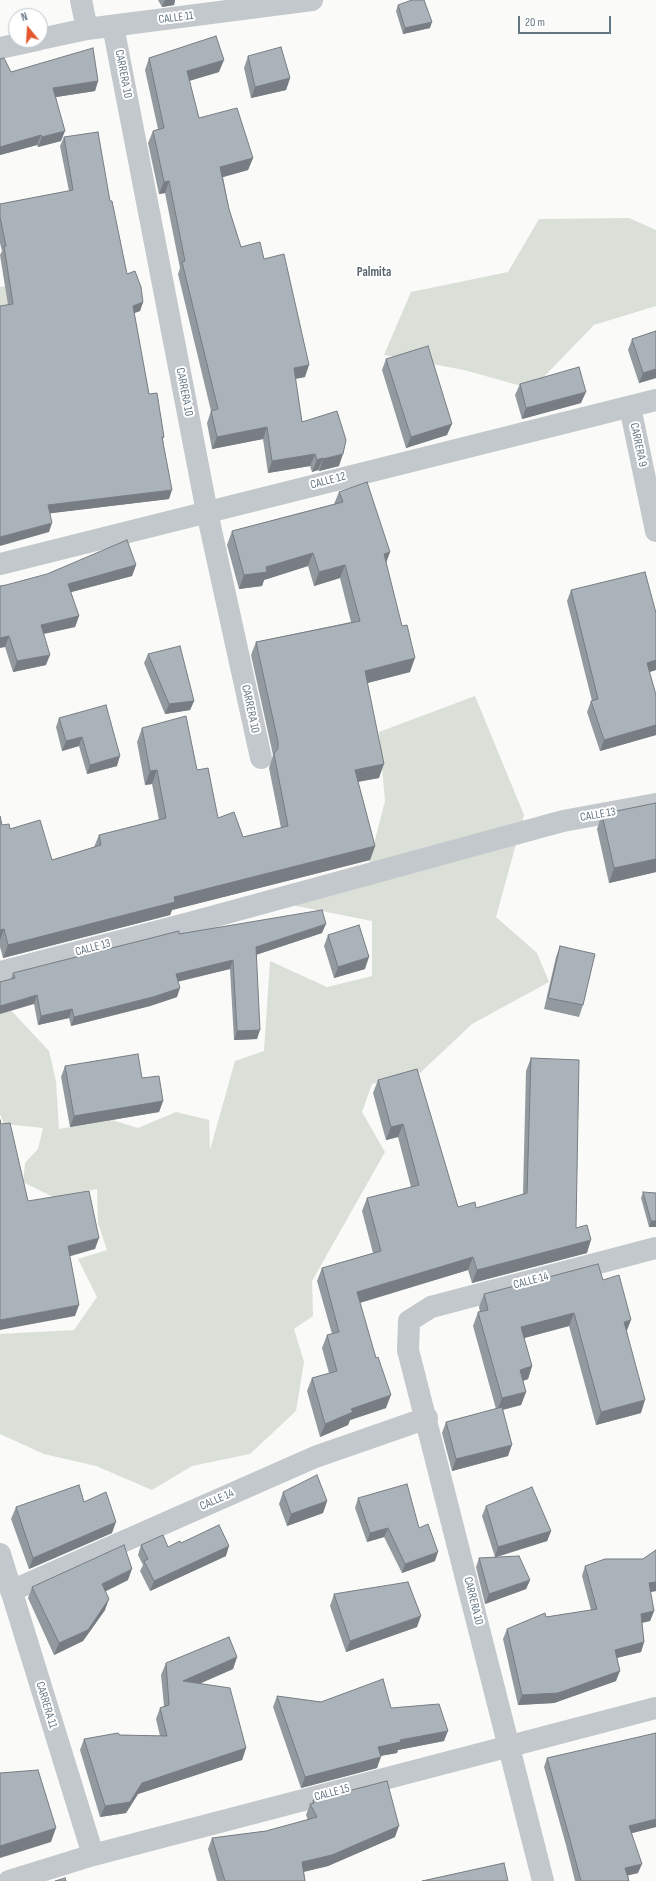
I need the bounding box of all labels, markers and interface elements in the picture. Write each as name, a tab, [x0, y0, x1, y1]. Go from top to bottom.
north arrow	[8, 8, 48, 48]
scale bar	[520, 8, 613, 34]
street label: CALLE 11	[158, 9, 194, 27]
text: N	[20, 10, 29, 24]
text: 20 m	[525, 15, 545, 30]
street label: CARRERA 10	[111, 49, 135, 99]
district label: Palmita	[357, 265, 391, 281]
street label: CARRERA 10	[172, 367, 196, 417]
street label: CARRERA 9	[626, 422, 650, 468]
street label: CALLE 12	[309, 469, 347, 493]
street label: CARRERA 10	[238, 684, 262, 734]
street label: CALLE 13	[579, 805, 617, 825]
street label: CALLE 13	[74, 936, 112, 960]
street label: CALLE 14	[512, 1269, 550, 1293]
street label: CALLE 14	[198, 1486, 236, 1514]
street label: CARRERA 10	[460, 1575, 486, 1627]
street label: CARRERA 11	[32, 1680, 60, 1730]
street label: CALLE 15	[313, 1781, 351, 1805]

